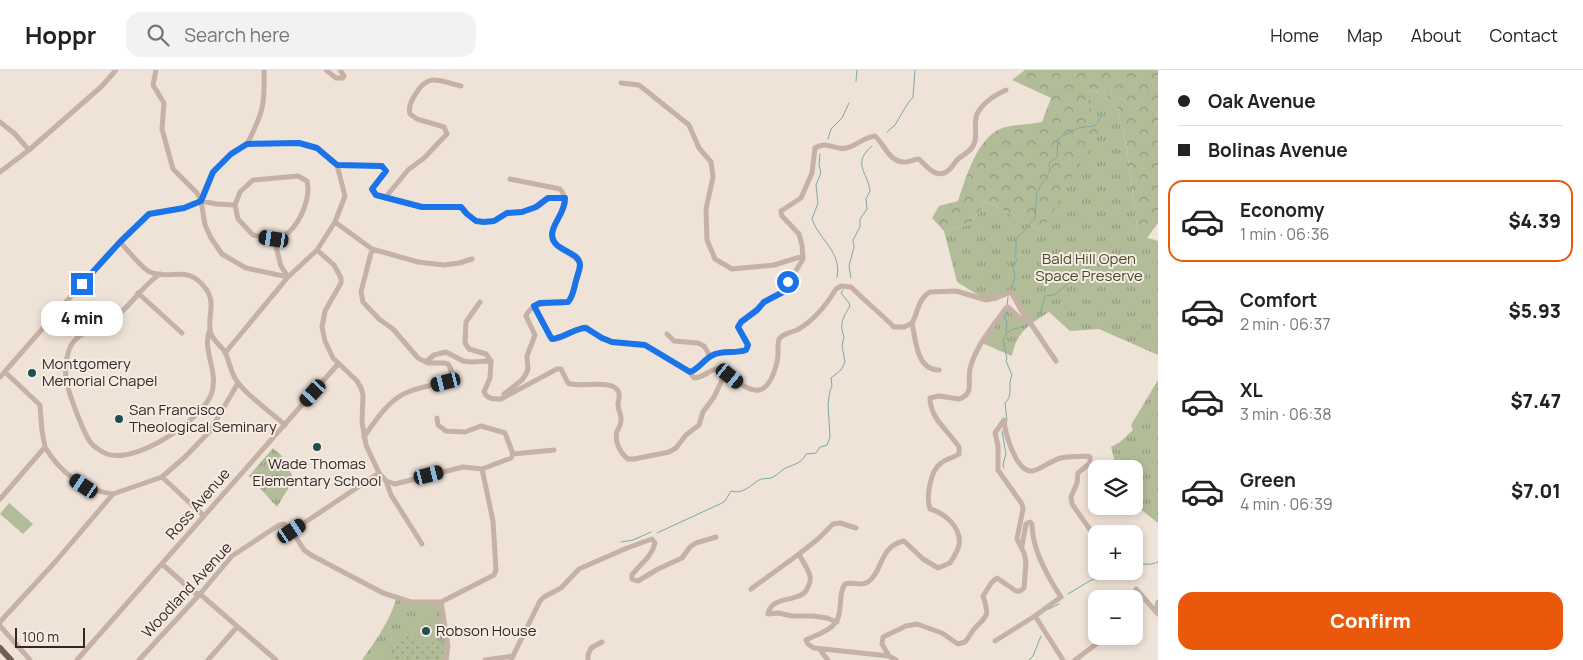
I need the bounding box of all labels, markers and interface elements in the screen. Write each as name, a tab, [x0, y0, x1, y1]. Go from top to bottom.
search box	[126, 12, 476, 57]
text: Hoppr	[25, 18, 96, 51]
icon: search	[144, 21, 172, 49]
text: Search here	[184, 22, 290, 48]
text: Home	[1270, 23, 1319, 47]
text: Map	[1347, 23, 1383, 47]
text: About	[1411, 23, 1461, 47]
text: Contact	[1489, 23, 1558, 47]
text: Oak Avenue	[1208, 88, 1316, 114]
text: Bolinas Avenue	[1208, 137, 1348, 163]
text: Economy	[1240, 197, 1324, 223]
icon: car	[1180, 199, 1225, 244]
text: $4.39	[1508, 208, 1561, 234]
text: 1 min · 06:36	[1240, 223, 1330, 245]
car	[258, 229, 289, 249]
park label: Bald Hill Open Space Preserve	[1035, 248, 1143, 286]
route start	[777, 271, 799, 293]
route end	[71, 273, 93, 295]
text: Comfort	[1240, 287, 1317, 313]
icon: car	[1180, 289, 1225, 334]
text: $5.93	[1509, 298, 1561, 324]
callout: 4 min	[41, 302, 123, 336]
text: 4 min	[61, 307, 103, 329]
text: 2 min · 06:37	[1240, 313, 1331, 335]
place label: Montgomery Memorial Chapel	[42, 353, 158, 391]
car	[713, 361, 746, 391]
marker: Montgomery Memorial Chapel	[26, 367, 38, 379]
car	[429, 371, 462, 393]
car	[297, 377, 328, 409]
text: XL	[1240, 377, 1263, 403]
icon: car	[1180, 379, 1225, 424]
text: $7.47	[1510, 388, 1561, 414]
place label: San Francisco Theological Seminary	[129, 399, 277, 437]
text: 3 min · 06:38	[1240, 403, 1332, 425]
marker: San Francisco Theological Seminary	[113, 413, 125, 425]
marker: Wade Thomas Elementary School	[311, 441, 323, 453]
place label: Wade Thomas Elementary School	[253, 453, 381, 491]
map controls	[1088, 460, 1143, 645]
button: layers	[1088, 460, 1143, 515]
street label: Ross Avenue	[161, 463, 235, 544]
car	[412, 464, 445, 486]
text: Green	[1240, 467, 1296, 493]
icon: car	[1180, 469, 1225, 514]
car	[67, 471, 100, 501]
text: $7.01	[1511, 478, 1561, 504]
text: 4 min · 06:39	[1240, 493, 1333, 515]
car	[275, 516, 308, 546]
button: +	[1088, 525, 1143, 580]
street label: Woodland Avenue	[137, 537, 237, 642]
button: −	[1088, 590, 1143, 645]
button: Confirm	[1178, 592, 1563, 650]
place label: Robson House	[436, 620, 537, 641]
scale bar	[15, 625, 85, 648]
marker: Robson House	[420, 625, 432, 637]
text: 100 m	[22, 627, 59, 646]

